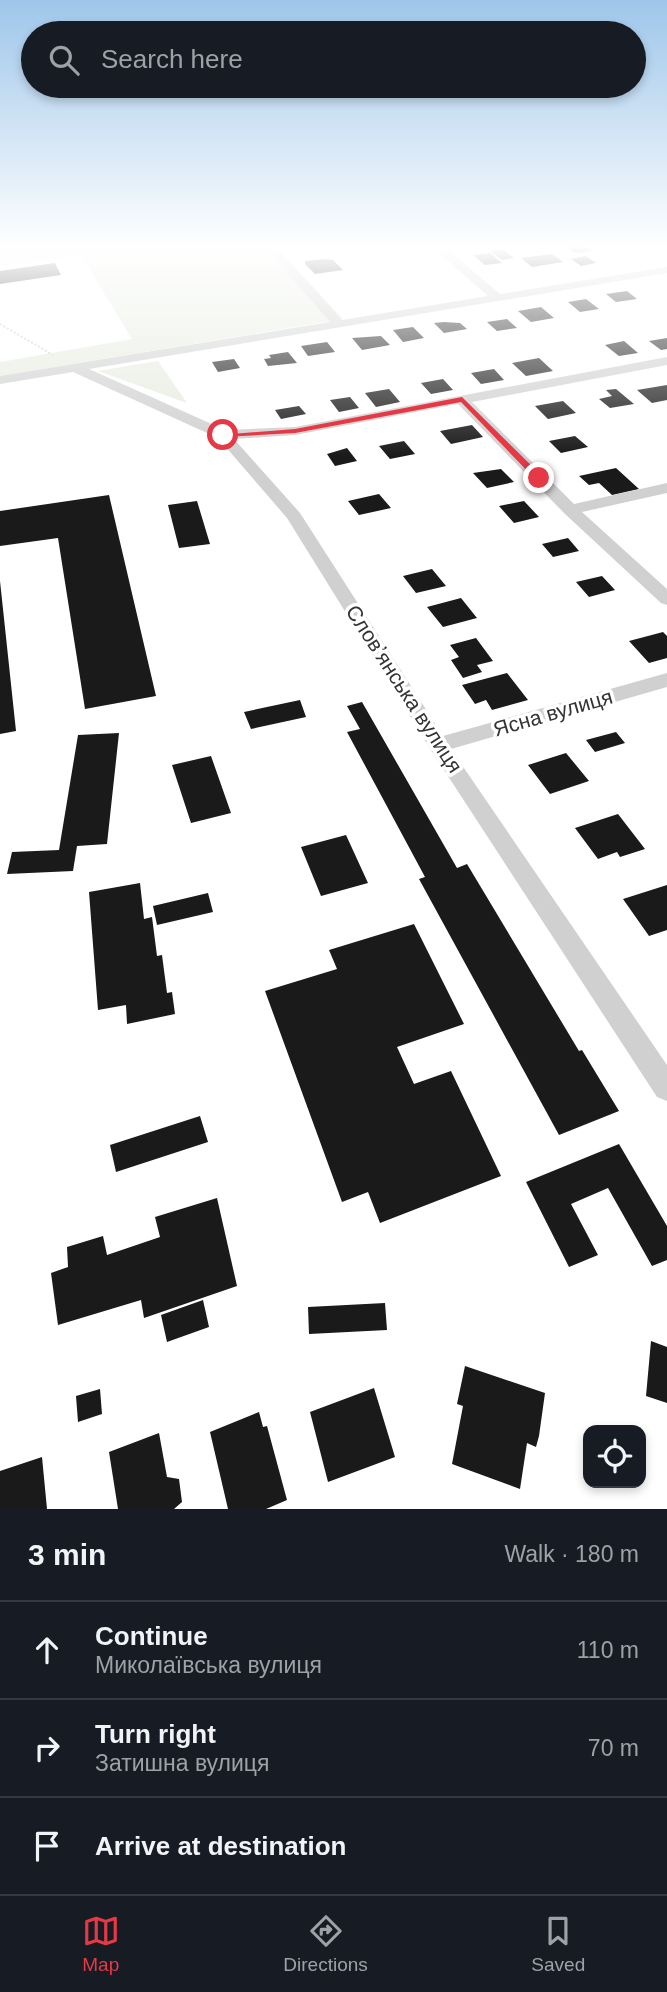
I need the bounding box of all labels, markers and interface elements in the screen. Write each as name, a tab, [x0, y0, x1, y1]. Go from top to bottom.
search box	[21, 21, 646, 98]
icon: search	[45, 41, 83, 79]
text: Search here	[101, 44, 243, 74]
route start	[207, 419, 238, 450]
route end	[523, 462, 554, 493]
street label: Словʼянська вулиця	[342, 601, 467, 777]
street label: Ясна вулиця	[491, 685, 615, 741]
map controls	[583, 1425, 646, 1488]
button: locate	[583, 1425, 646, 1488]
text: 3 min	[28, 1538, 106, 1571]
text: Walk · 180 m	[504, 1541, 639, 1567]
text: Continue	[95, 1621, 208, 1651]
icon: ahead	[28, 1631, 66, 1669]
text: 110 m	[577, 1637, 639, 1663]
text: Миколаївська вулиця	[95, 1652, 322, 1678]
text: Turn right	[95, 1719, 216, 1749]
icon: right	[28, 1729, 66, 1767]
text: 70 m	[588, 1735, 639, 1761]
text: Затишна вулиця	[95, 1750, 270, 1776]
icon: arrive	[28, 1827, 66, 1865]
text: Arrive at destination	[95, 1831, 346, 1861]
tab: Map	[82, 1912, 120, 1976]
tab: Directions	[283, 1912, 368, 1976]
tab: Saved	[531, 1912, 585, 1976]

